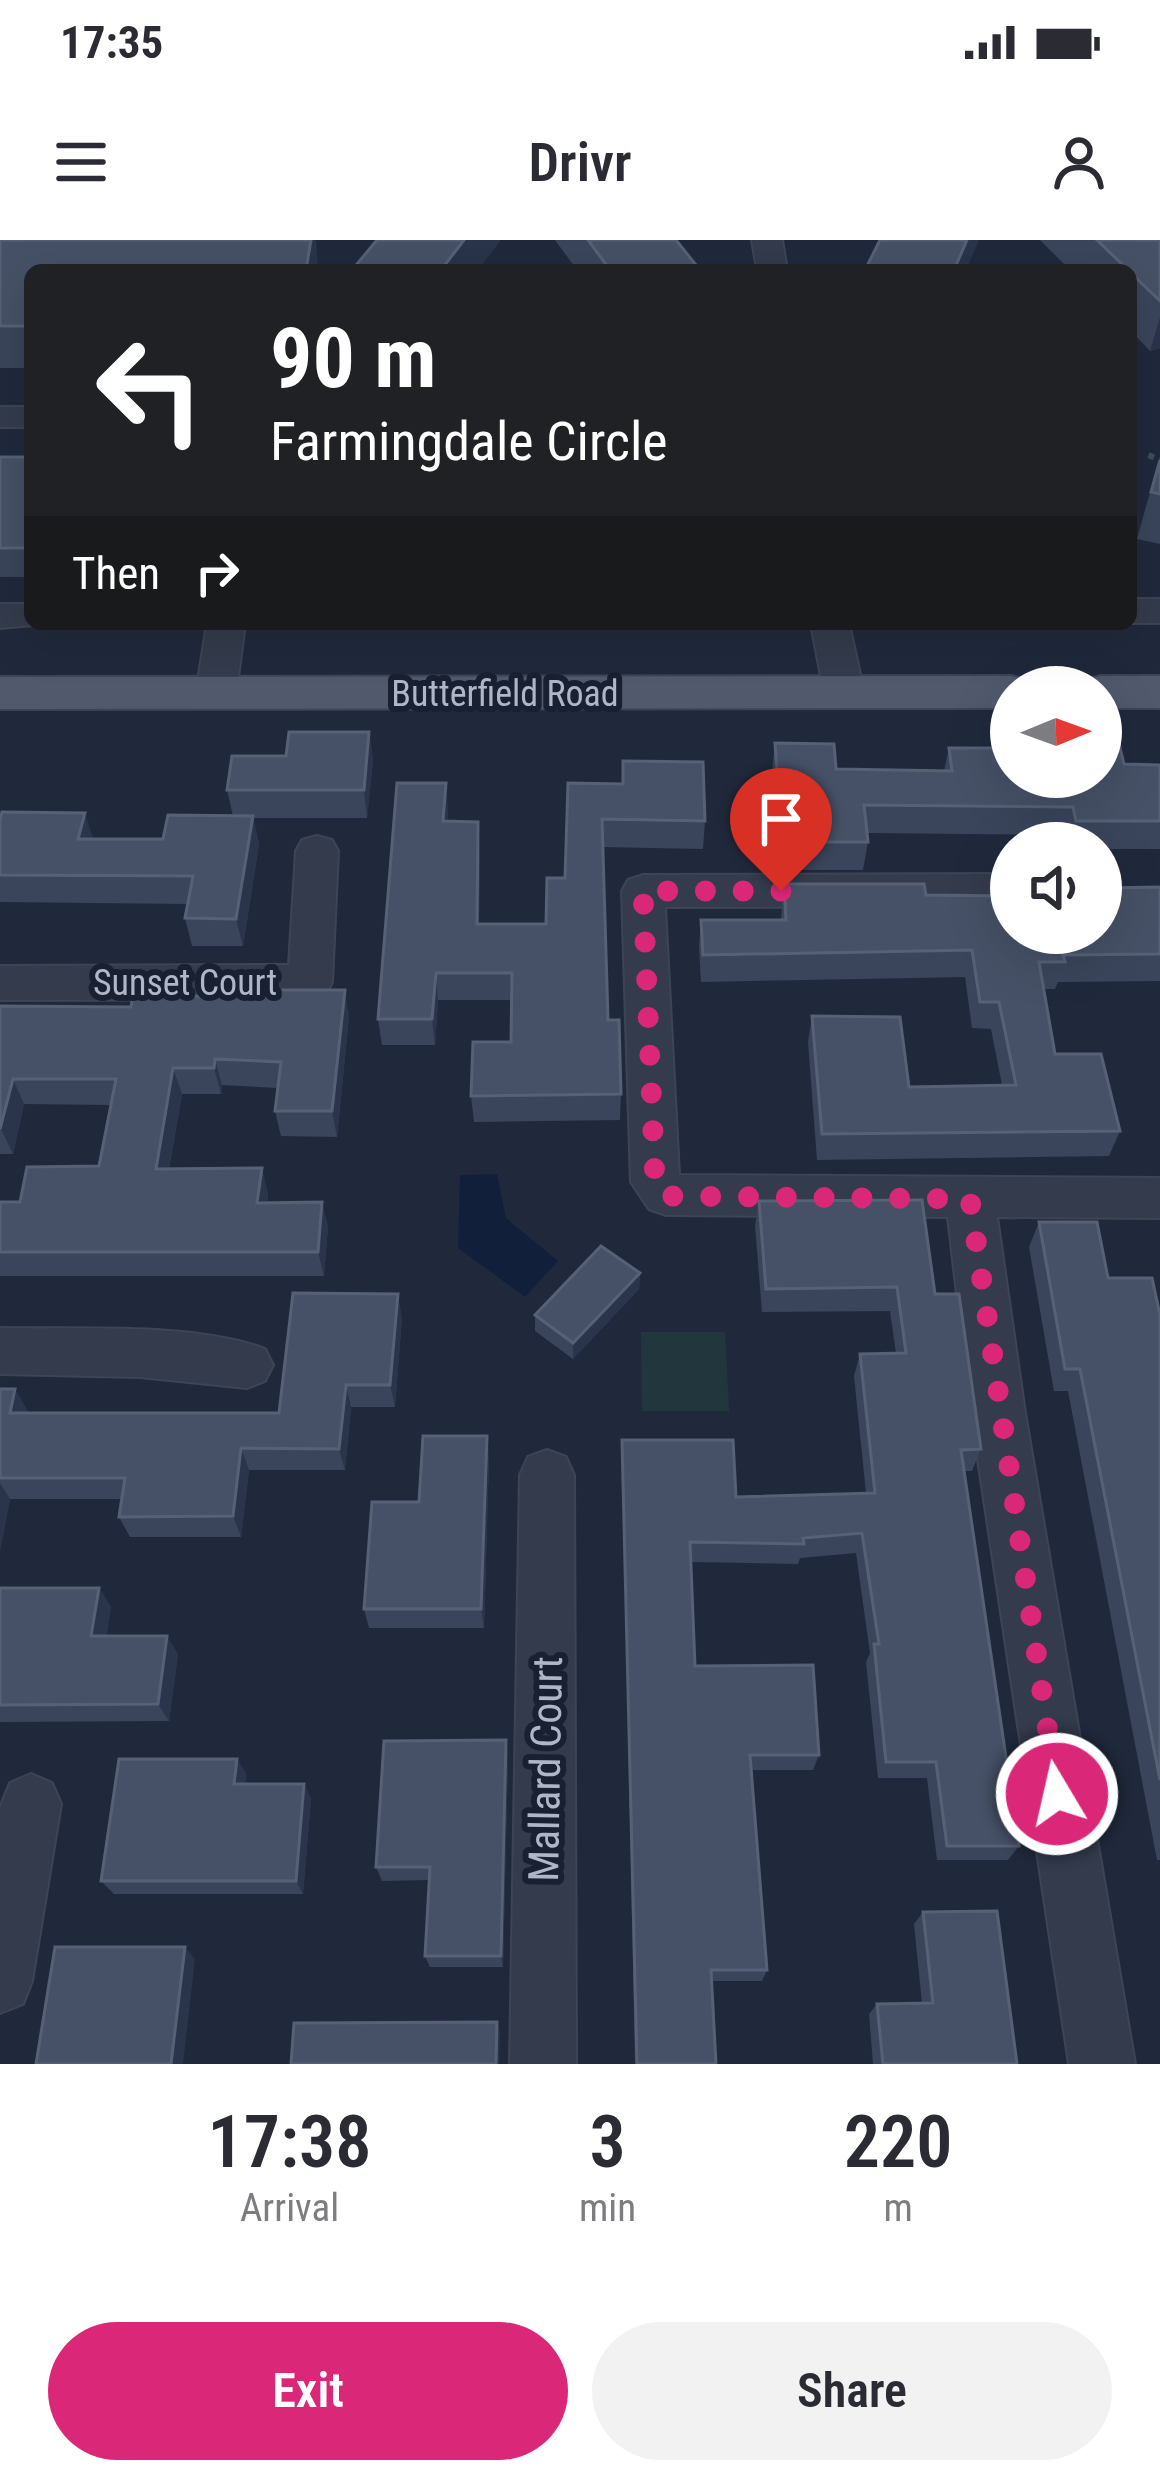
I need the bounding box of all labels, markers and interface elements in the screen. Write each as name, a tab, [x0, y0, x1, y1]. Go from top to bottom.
text: 17:35	[60, 16, 163, 69]
icon: menu	[48, 129, 114, 195]
icon: person	[1046, 129, 1112, 195]
text: Drivr	[529, 131, 631, 194]
text: 90 m	[270, 309, 437, 408]
icon: left	[72, 312, 228, 468]
text: Farmingdale Circle	[270, 410, 668, 473]
icon: right	[184, 540, 250, 606]
text: Then	[72, 547, 160, 600]
north arrow	[990, 666, 1122, 798]
map controls	[990, 666, 1122, 954]
street label: Butterfield Road	[391, 673, 619, 715]
pin	[730, 768, 832, 891]
icon: arrive	[748, 786, 814, 852]
button: sound	[990, 822, 1122, 954]
street label: Sunset Court	[93, 962, 277, 1004]
street label: Mallard Court	[519, 1656, 572, 1882]
position arrow	[994, 1731, 1120, 1857]
text: 17:38	[208, 2100, 371, 2185]
text: 3	[590, 2100, 626, 2185]
text: 220	[844, 2100, 952, 2185]
text: Arrival	[240, 2185, 339, 2231]
text: min	[579, 2185, 636, 2231]
text: m	[883, 2185, 913, 2231]
button: Exit	[48, 2322, 568, 2460]
button: Share	[592, 2322, 1112, 2460]

